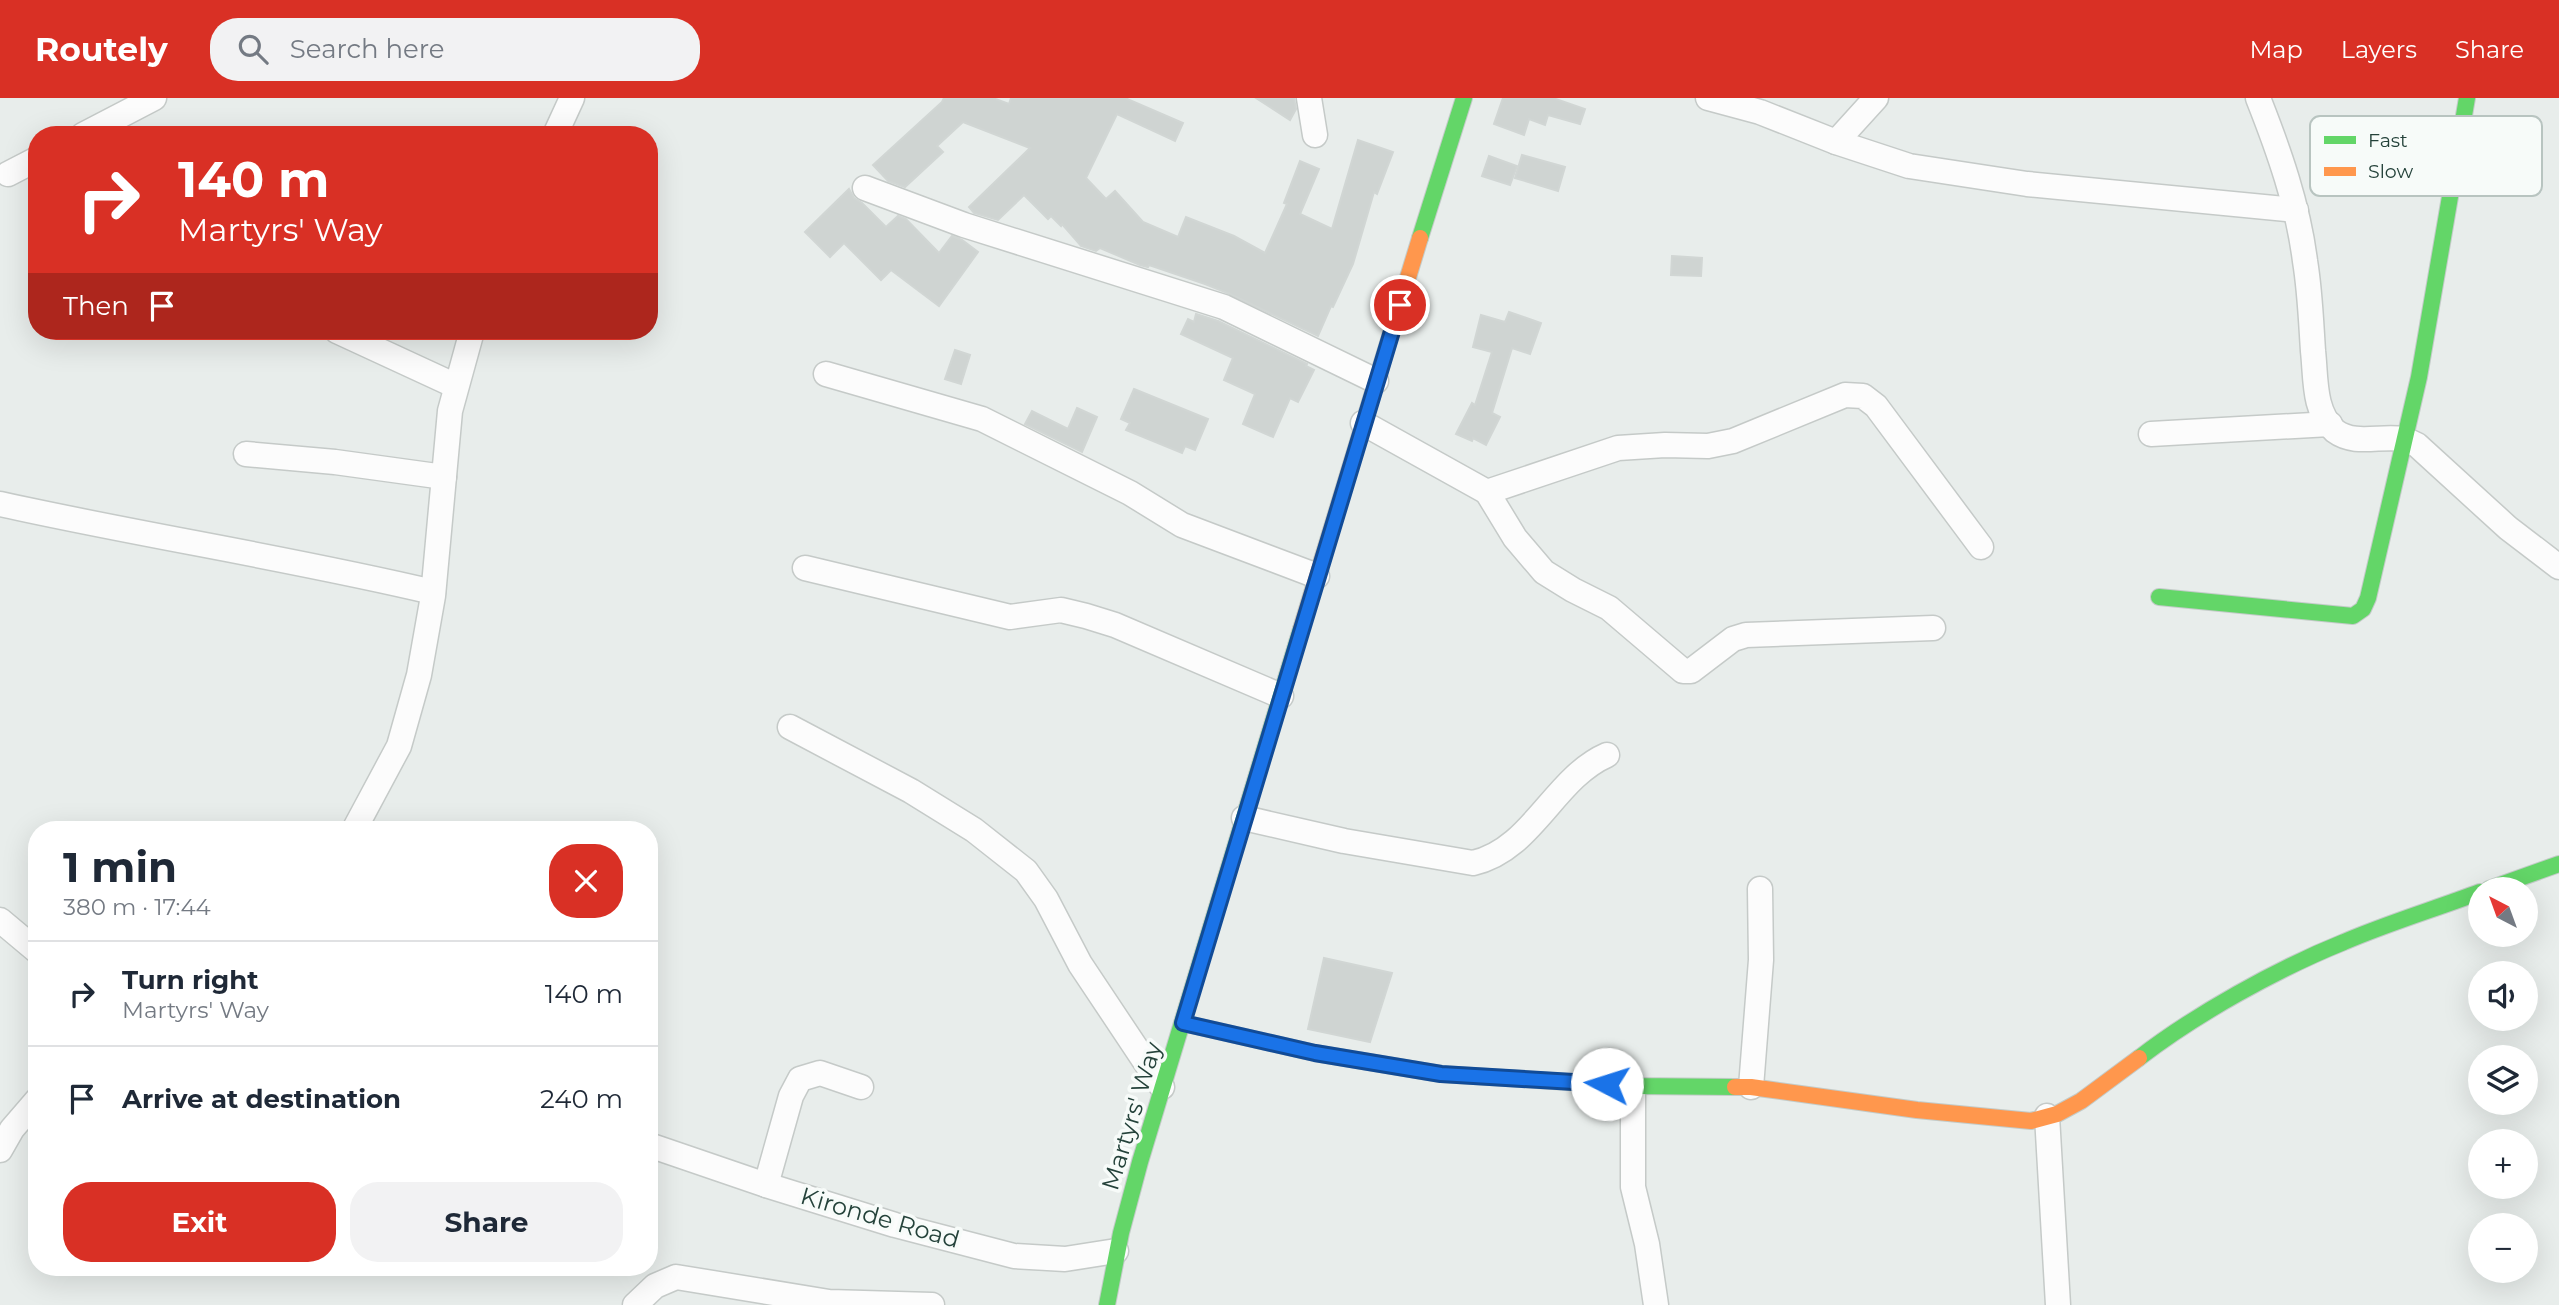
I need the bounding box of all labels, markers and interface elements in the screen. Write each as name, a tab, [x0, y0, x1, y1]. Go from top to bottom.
search box	[210, 18, 700, 81]
text: Routely	[35, 29, 168, 69]
icon: search	[234, 30, 272, 68]
text: Search here	[290, 33, 445, 65]
text: Map	[2249, 35, 2303, 64]
text: Layers	[2341, 35, 2417, 64]
text: Share	[2455, 35, 2524, 64]
legend	[2310, 116, 2542, 196]
text: Fast	[2368, 129, 2408, 152]
text: 140 m	[178, 150, 330, 209]
icon: right	[63, 154, 154, 245]
text: Slow	[2368, 160, 2413, 183]
text: Martyrs' Way	[178, 210, 383, 249]
pin	[1370, 275, 1430, 335]
icon: arrive	[1381, 286, 1419, 324]
icon: arrive	[143, 287, 181, 325]
text: Then	[63, 290, 129, 322]
text: 1 min	[63, 841, 177, 893]
button: close	[549, 844, 623, 918]
north arrow	[2468, 877, 2538, 947]
map controls	[2468, 877, 2538, 1283]
text: 380 m · 17:44	[63, 893, 211, 921]
button: sound	[2468, 961, 2538, 1031]
text: Turn right	[122, 964, 258, 996]
icon: right	[63, 975, 101, 1013]
text: 140 m	[545, 978, 623, 1010]
text: Martyrs' Way	[122, 996, 269, 1024]
street label: Martyrs' Way	[1095, 1038, 1168, 1193]
button: layers	[2468, 1045, 2538, 1115]
position arrow	[1570, 1047, 1644, 1121]
icon: arrive	[63, 1080, 101, 1118]
text: Arrive at destination	[122, 1083, 401, 1115]
text: 240 m	[540, 1083, 623, 1115]
button: +	[2468, 1129, 2538, 1199]
street label: Kironde Road	[797, 1181, 963, 1254]
button: Exit	[63, 1182, 336, 1262]
button: Share	[350, 1182, 623, 1262]
button: −	[2468, 1213, 2538, 1283]

